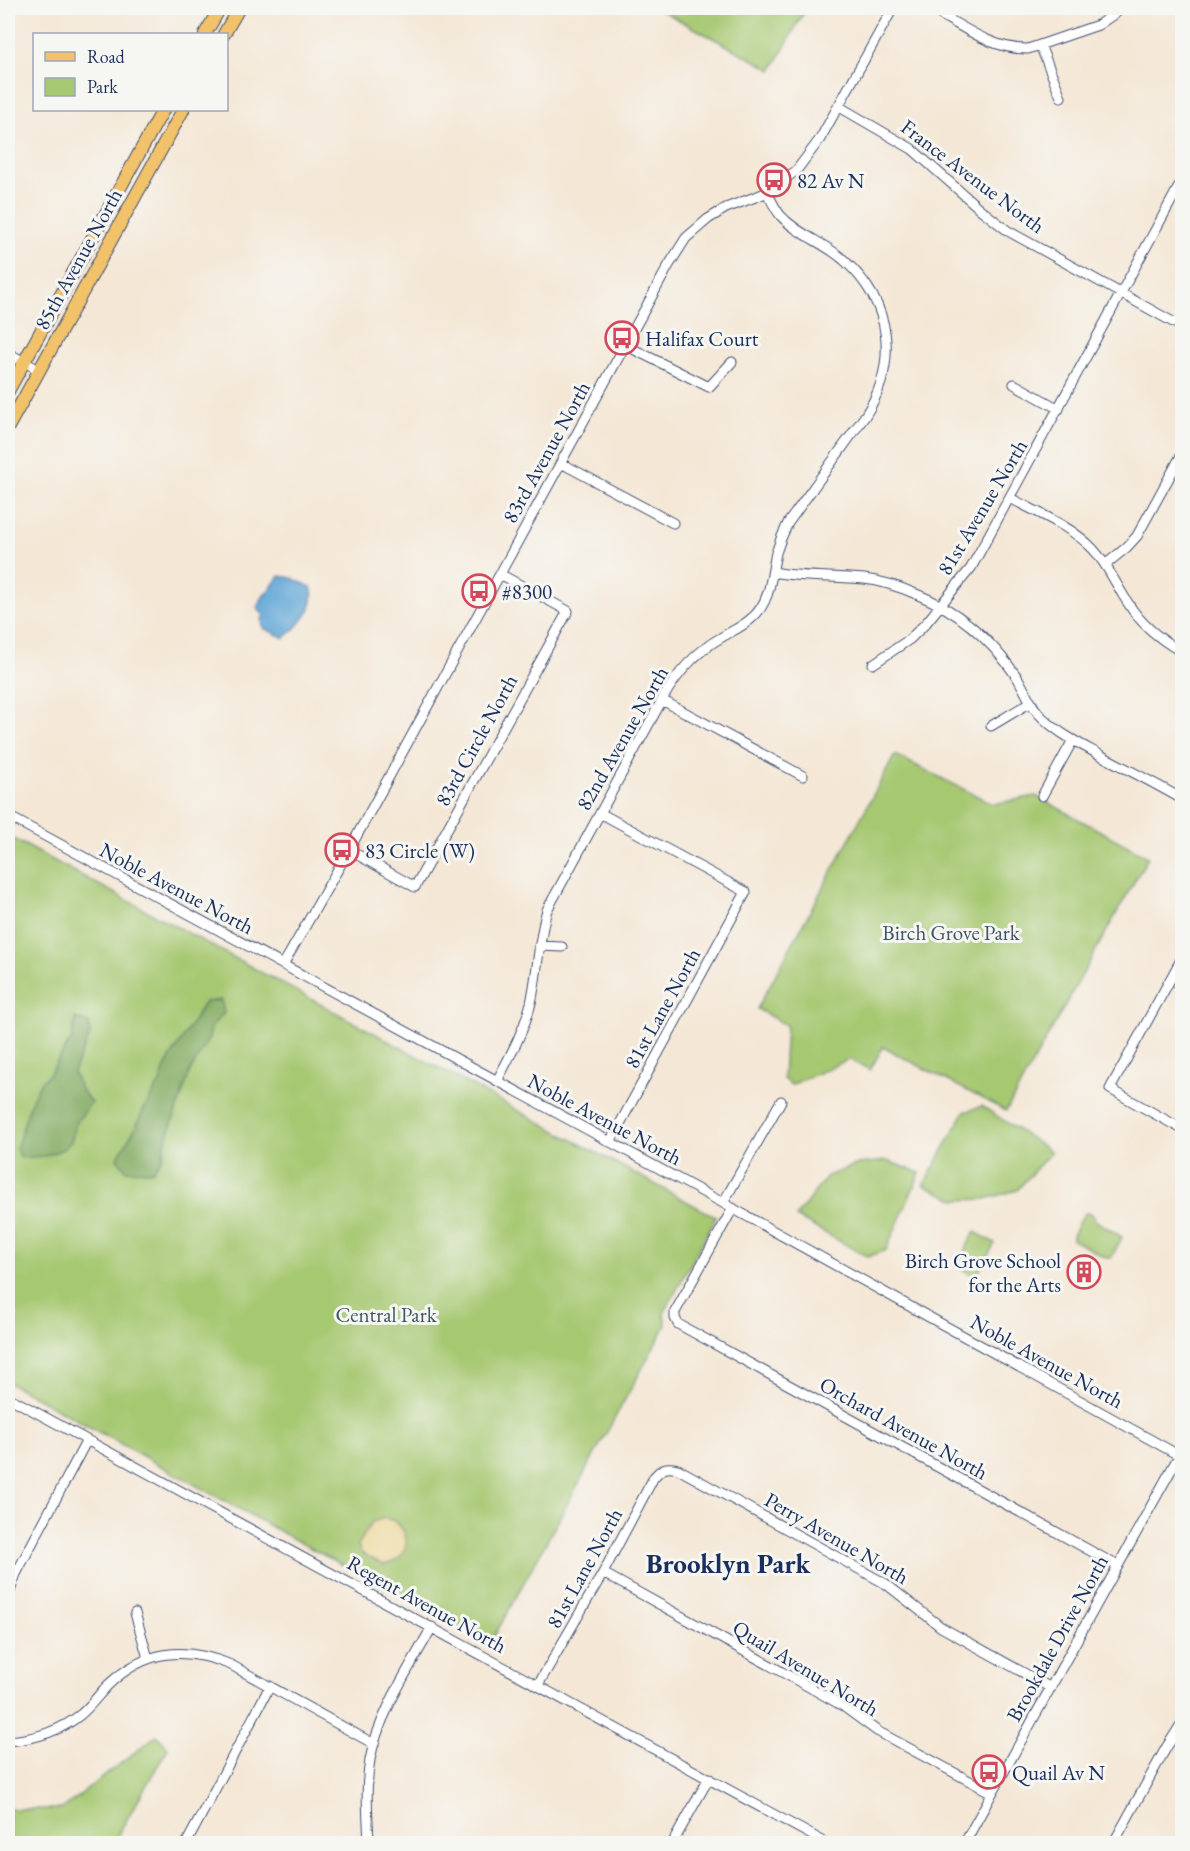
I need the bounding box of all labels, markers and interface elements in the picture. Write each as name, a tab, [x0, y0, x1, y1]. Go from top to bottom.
legend	[33, 33, 228, 111]
text: Road	[87, 45, 126, 68]
text: Park	[87, 75, 118, 98]
street label: France Avenue North	[896, 113, 1051, 239]
bus stop icon: 82 Av N	[756, 162, 792, 198]
place label: 82 Av N	[797, 167, 865, 194]
street label: 85th Avenue North	[28, 183, 128, 335]
bus stop icon: Halifax Court	[604, 320, 640, 356]
place label: Halifax Court	[645, 325, 759, 352]
street label: 83rd Avenue North	[496, 376, 596, 528]
street label: 81st Avenue North	[931, 434, 1033, 580]
bus stop icon: #8300	[461, 573, 497, 609]
place label: #8300	[502, 578, 552, 605]
street label: 82nd Avenue North	[570, 661, 674, 815]
street label: 83rd Circle North	[429, 669, 523, 811]
bus stop icon: 83 Circle (W)	[324, 832, 360, 868]
street label: Noble Avenue North	[95, 836, 259, 940]
place label: 83 Circle (W)	[365, 837, 475, 864]
park label: Birch Grove Park	[882, 919, 1021, 946]
street label: 81st Lane North	[618, 943, 706, 1073]
street label: Noble Avenue North	[523, 1067, 687, 1171]
place label: Birch Grove School for the Arts	[905, 1247, 1061, 1298]
building icon: Birch Grove School for the Arts	[1066, 1254, 1102, 1290]
park label: Central Park	[335, 1301, 438, 1328]
street label: Noble Avenue North	[966, 1308, 1128, 1414]
street label: Orchard Avenue North	[815, 1370, 993, 1486]
street label: Perry Avenue North	[760, 1486, 914, 1590]
street label: 81st Lane North	[540, 1503, 628, 1633]
district label: Brooklyn Park	[646, 1546, 812, 1581]
street label: Regent Avenue North	[342, 1549, 512, 1659]
street label: Brookdale Drive North	[1000, 1550, 1114, 1726]
street label: Quail Avenue North	[727, 1614, 884, 1723]
bus stop icon: Quail Av N	[971, 1754, 1007, 1790]
place label: Quail Av N	[1012, 1759, 1105, 1787]

